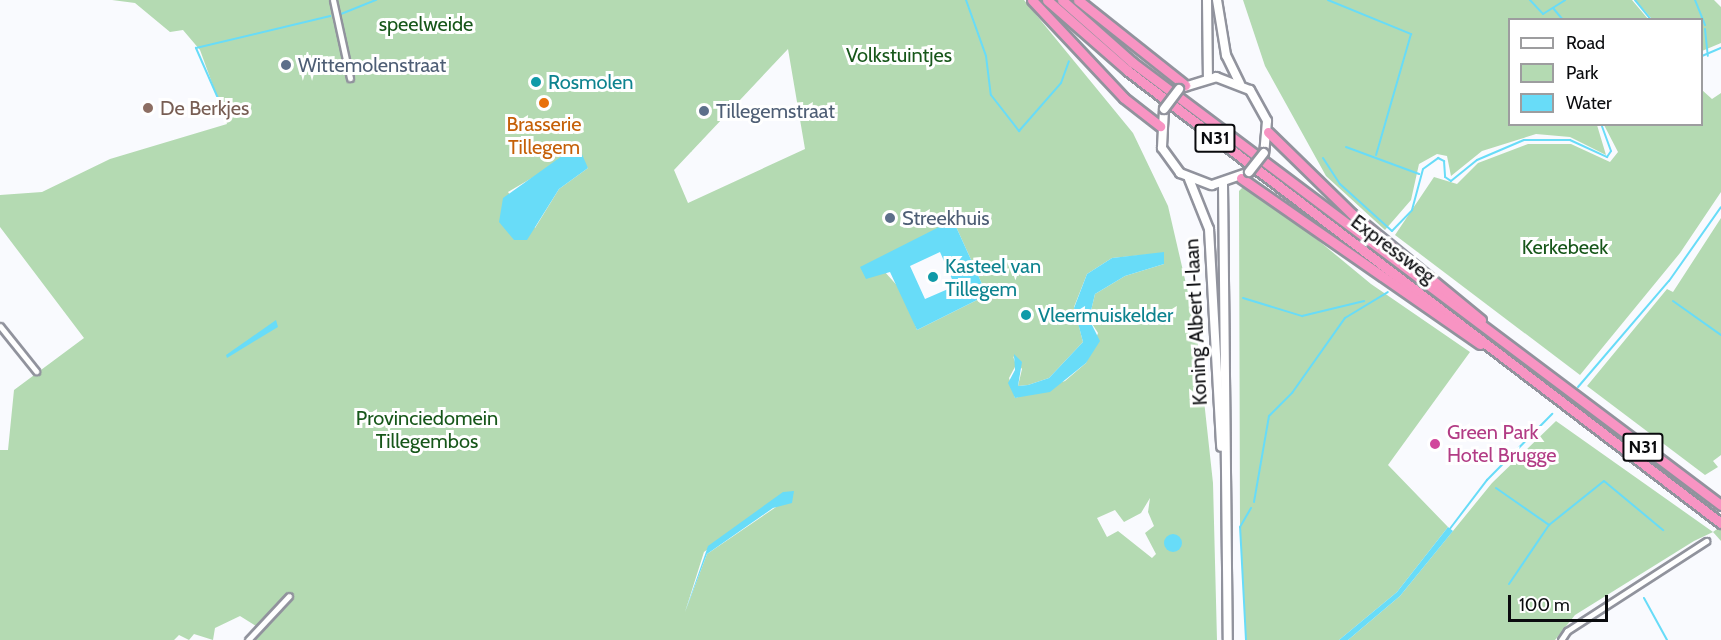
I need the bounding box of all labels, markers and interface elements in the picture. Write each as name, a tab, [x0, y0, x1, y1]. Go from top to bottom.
park label: speelweide	[379, 12, 473, 36]
legend	[1508, 18, 1703, 126]
text: Road	[1566, 32, 1605, 54]
park label: Volkstuintjes	[846, 43, 952, 67]
place label: Wittemolenstraat	[298, 53, 446, 77]
marker: Wittemolenstraat	[279, 58, 293, 72]
text: Park	[1566, 62, 1598, 84]
place label: Rosmolen	[548, 70, 634, 94]
marker: Rosmolen	[529, 75, 543, 89]
text: Water	[1566, 92, 1612, 114]
place label: De Berkjes	[160, 96, 249, 120]
marker: Brasserie Tillegem	[537, 96, 551, 110]
place label: Tillegemstraat	[716, 99, 835, 123]
marker: De Berkjes	[141, 101, 155, 115]
marker: Tillegemstraat	[697, 104, 711, 118]
place label: Brasserie Tillegem	[506, 112, 582, 159]
road number: N31	[1194, 123, 1236, 153]
place label: Streekhuis	[902, 206, 989, 230]
street label: Expressweg	[1346, 210, 1440, 288]
marker: Streekhuis	[883, 211, 897, 225]
park label: Kerkebeek	[1522, 235, 1608, 259]
street label: Koning Albert I-laan	[1180, 238, 1212, 406]
place label: Kasteel van Tillegem	[945, 254, 1041, 301]
marker: Kasteel van Tillegem	[926, 270, 940, 284]
place label: Vleermuiskelder	[1038, 303, 1173, 327]
marker: Vleermuiskelder	[1019, 308, 1033, 322]
park label: Provinciedomein Tillegembos	[356, 407, 498, 454]
place label: Green Park Hotel Brugge	[1447, 420, 1557, 467]
road number: N31	[1622, 432, 1664, 462]
marker: Green Park Hotel Brugge	[1428, 437, 1442, 451]
scale bar	[1511, 583, 1612, 621]
text: 100 m	[1519, 594, 1570, 616]

